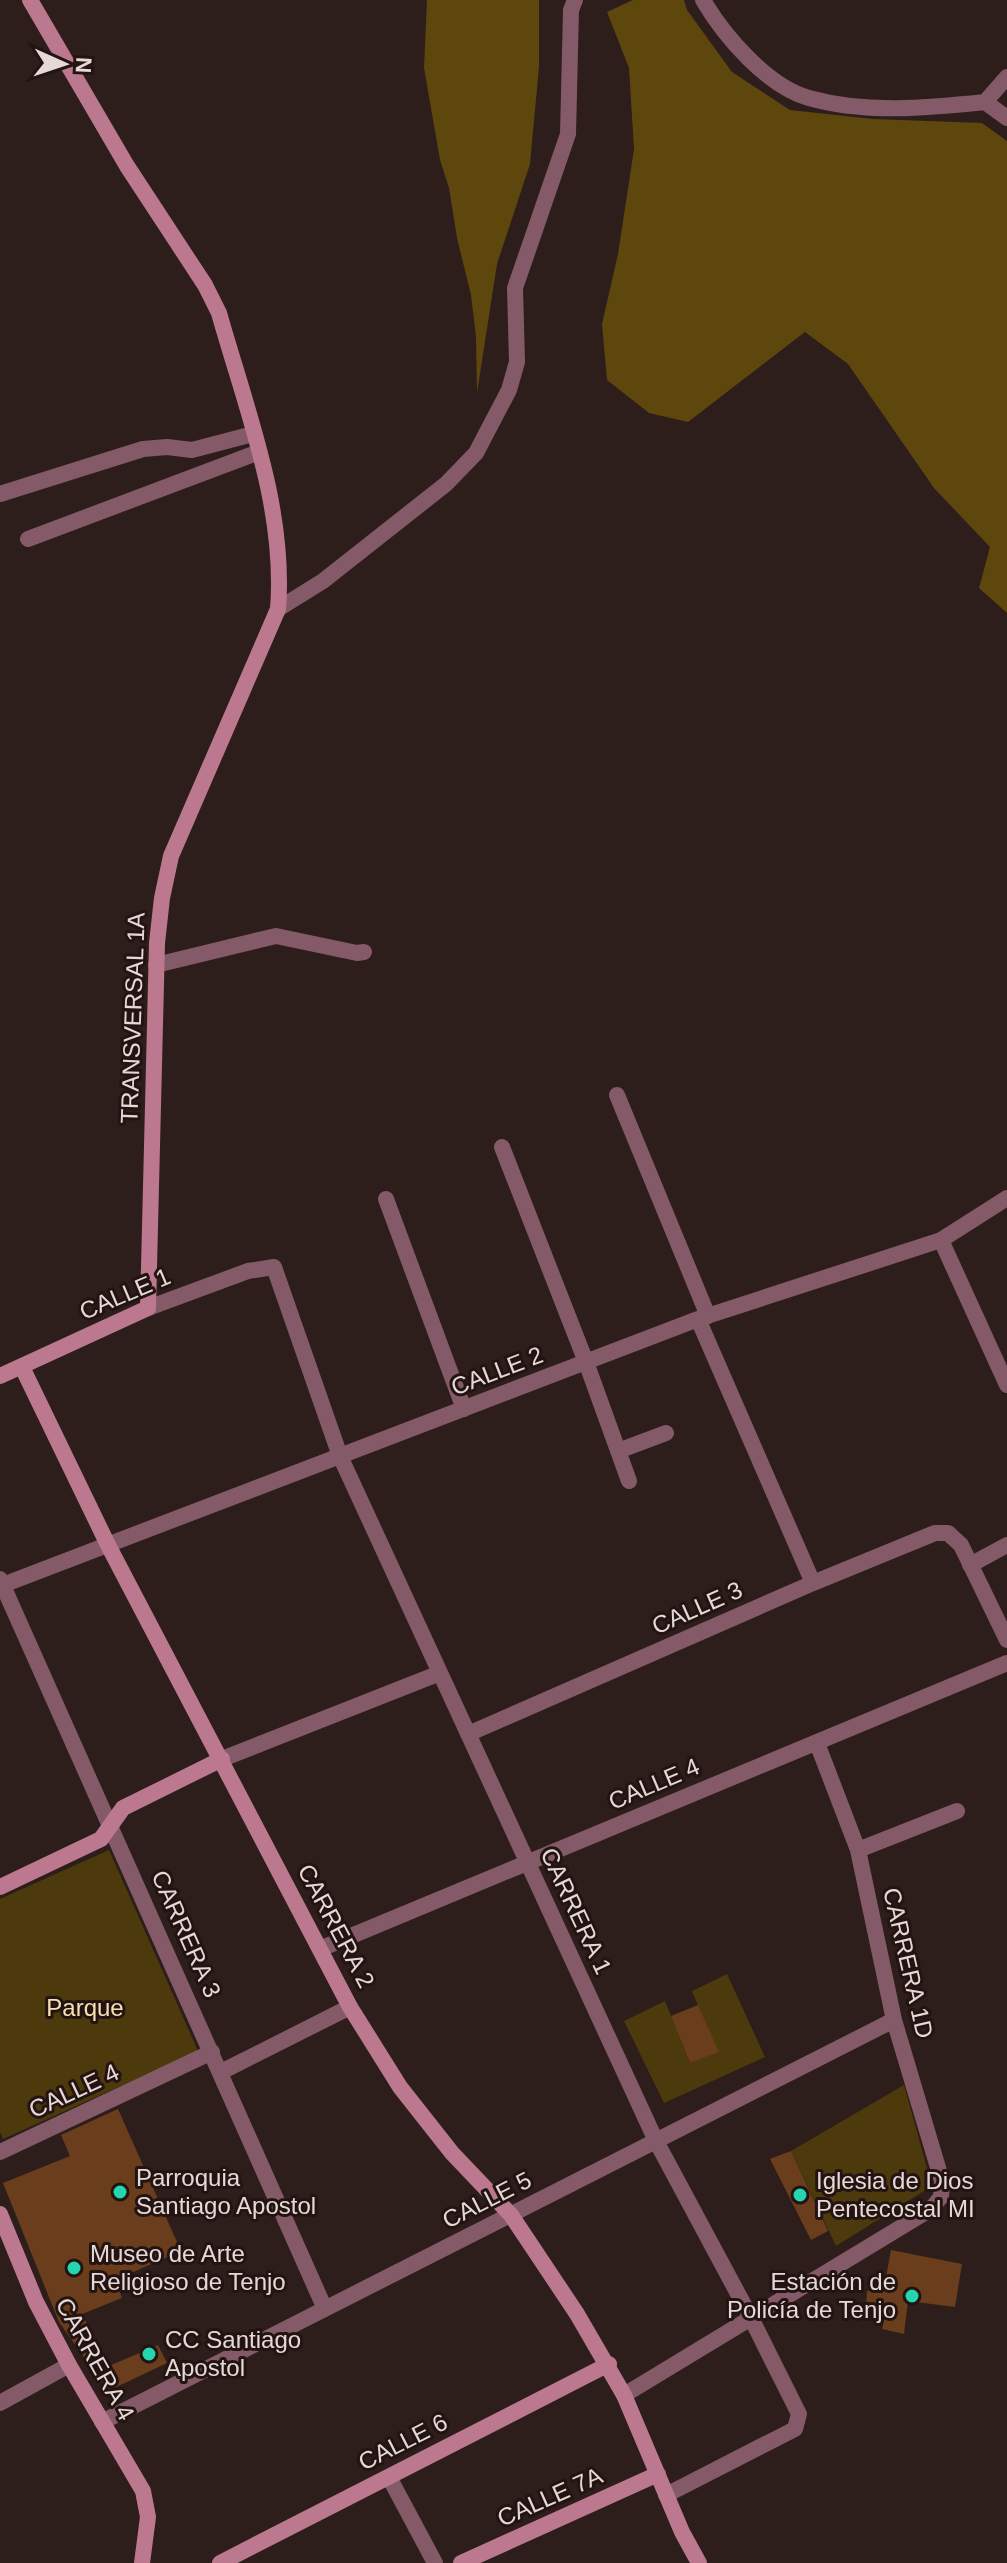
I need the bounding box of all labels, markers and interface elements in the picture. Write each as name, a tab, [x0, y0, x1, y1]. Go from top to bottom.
north arrow	[24, 24, 104, 104]
text: N	[71, 56, 96, 74]
street label: TRANSVERSAL 1A	[115, 912, 150, 1124]
street label: CALLE 1	[75, 1262, 174, 1325]
street label: CALLE 2	[447, 1341, 546, 1400]
street label: CALLE 3	[647, 1576, 746, 1639]
street label: CALLE 4	[604, 1752, 703, 1815]
street label: CARRERA 1	[535, 1843, 617, 1978]
street label: CARRERA 2	[293, 1859, 380, 1992]
street label: CARRERA 3	[146, 1866, 226, 2001]
street label: CARRERA 1D	[878, 1885, 939, 2041]
park label: Parque	[46, 1994, 124, 2021]
street label: CALLE 4	[25, 2058, 123, 2123]
place label: Parroquia Santiago Apostol	[136, 2164, 316, 2219]
street label: CALLE 5	[438, 2166, 536, 2233]
place label: Iglesia de Dios Pentecostal MI	[816, 2167, 975, 2222]
marker: Parroquia Santiago Apostol	[111, 2183, 129, 2201]
marker: Iglesia de Dios Pentecostal MI	[791, 2186, 809, 2204]
place label: Museo de Arte Religioso de Tenjo	[90, 2240, 286, 2295]
marker: Museo de Arte Religioso de Tenjo	[65, 2259, 83, 2277]
place label: Estación de Policía de Tenjo	[727, 2268, 896, 2323]
marker: Estación de Policía de Tenjo	[903, 2287, 921, 2305]
street label: CARRERA 4	[51, 2293, 140, 2425]
place label: CC Santiago Apostol	[165, 2326, 301, 2381]
marker: CC Santiago Apostol	[140, 2345, 158, 2363]
street label: CALLE 6	[354, 2408, 452, 2475]
street label: CALLE 7A	[493, 2461, 606, 2532]

